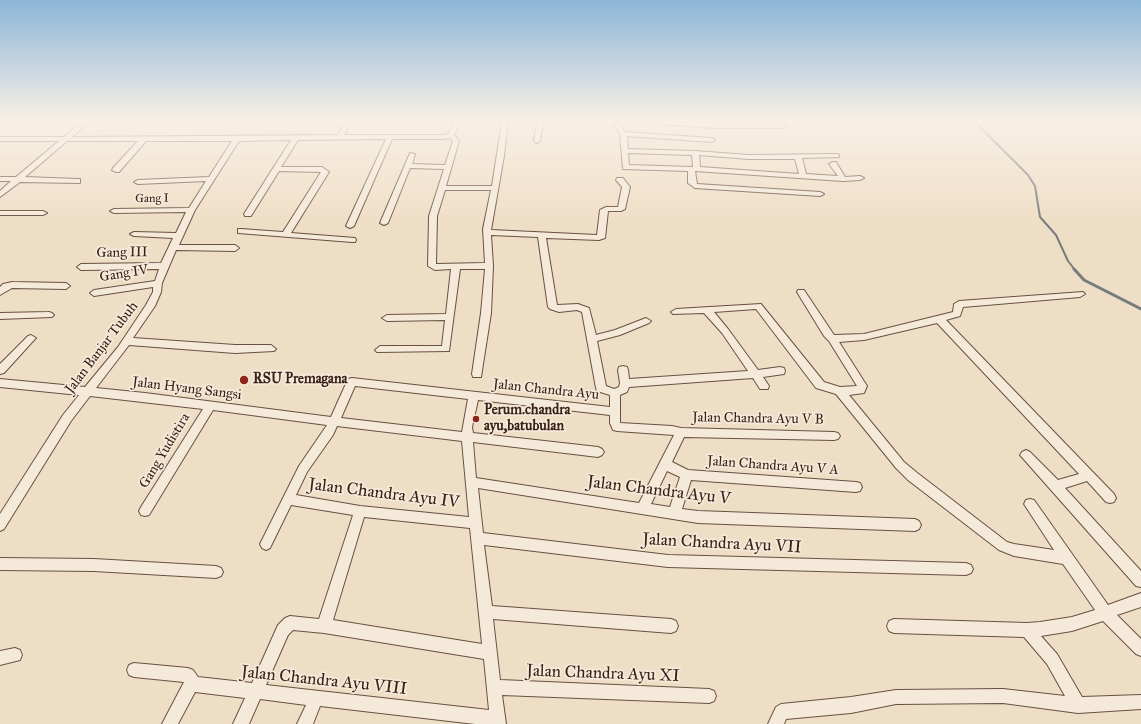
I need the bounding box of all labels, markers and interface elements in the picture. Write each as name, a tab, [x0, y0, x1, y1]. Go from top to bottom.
street label: Gang I	[135, 192, 169, 206]
street label: Gang III	[96, 244, 148, 262]
street label: Gang IV	[98, 262, 150, 286]
street label: Jalan Banjar Tubuh	[62, 299, 142, 397]
place label: RSU Premagana	[253, 372, 348, 388]
street label: Jalan Hyang Sangsi	[131, 374, 243, 404]
marker: RSU Premagana	[238, 374, 250, 386]
street label: Jalan Chandra Ayu	[492, 376, 600, 404]
place label: Perum.chandra ayu,batubulan	[484, 403, 570, 436]
street label: Jalan Chandra Ayu V B	[692, 409, 824, 429]
street label: Gang Yudistira	[136, 410, 194, 492]
marker: Perum.chandra ayu,batubulan	[471, 414, 481, 424]
street label: Jalan Chandra Ayu V A	[707, 453, 839, 479]
street label: Jalan Chandra Ayu V	[586, 472, 732, 510]
street label: Jalan Chandra Ayu IV	[307, 475, 461, 513]
street label: Jalan Chandra Ayu VII	[642, 530, 802, 558]
street label: Jalan Chandra Ayu XI	[526, 661, 680, 687]
street label: Jalan Chandra Ayu VIII	[240, 662, 408, 700]

